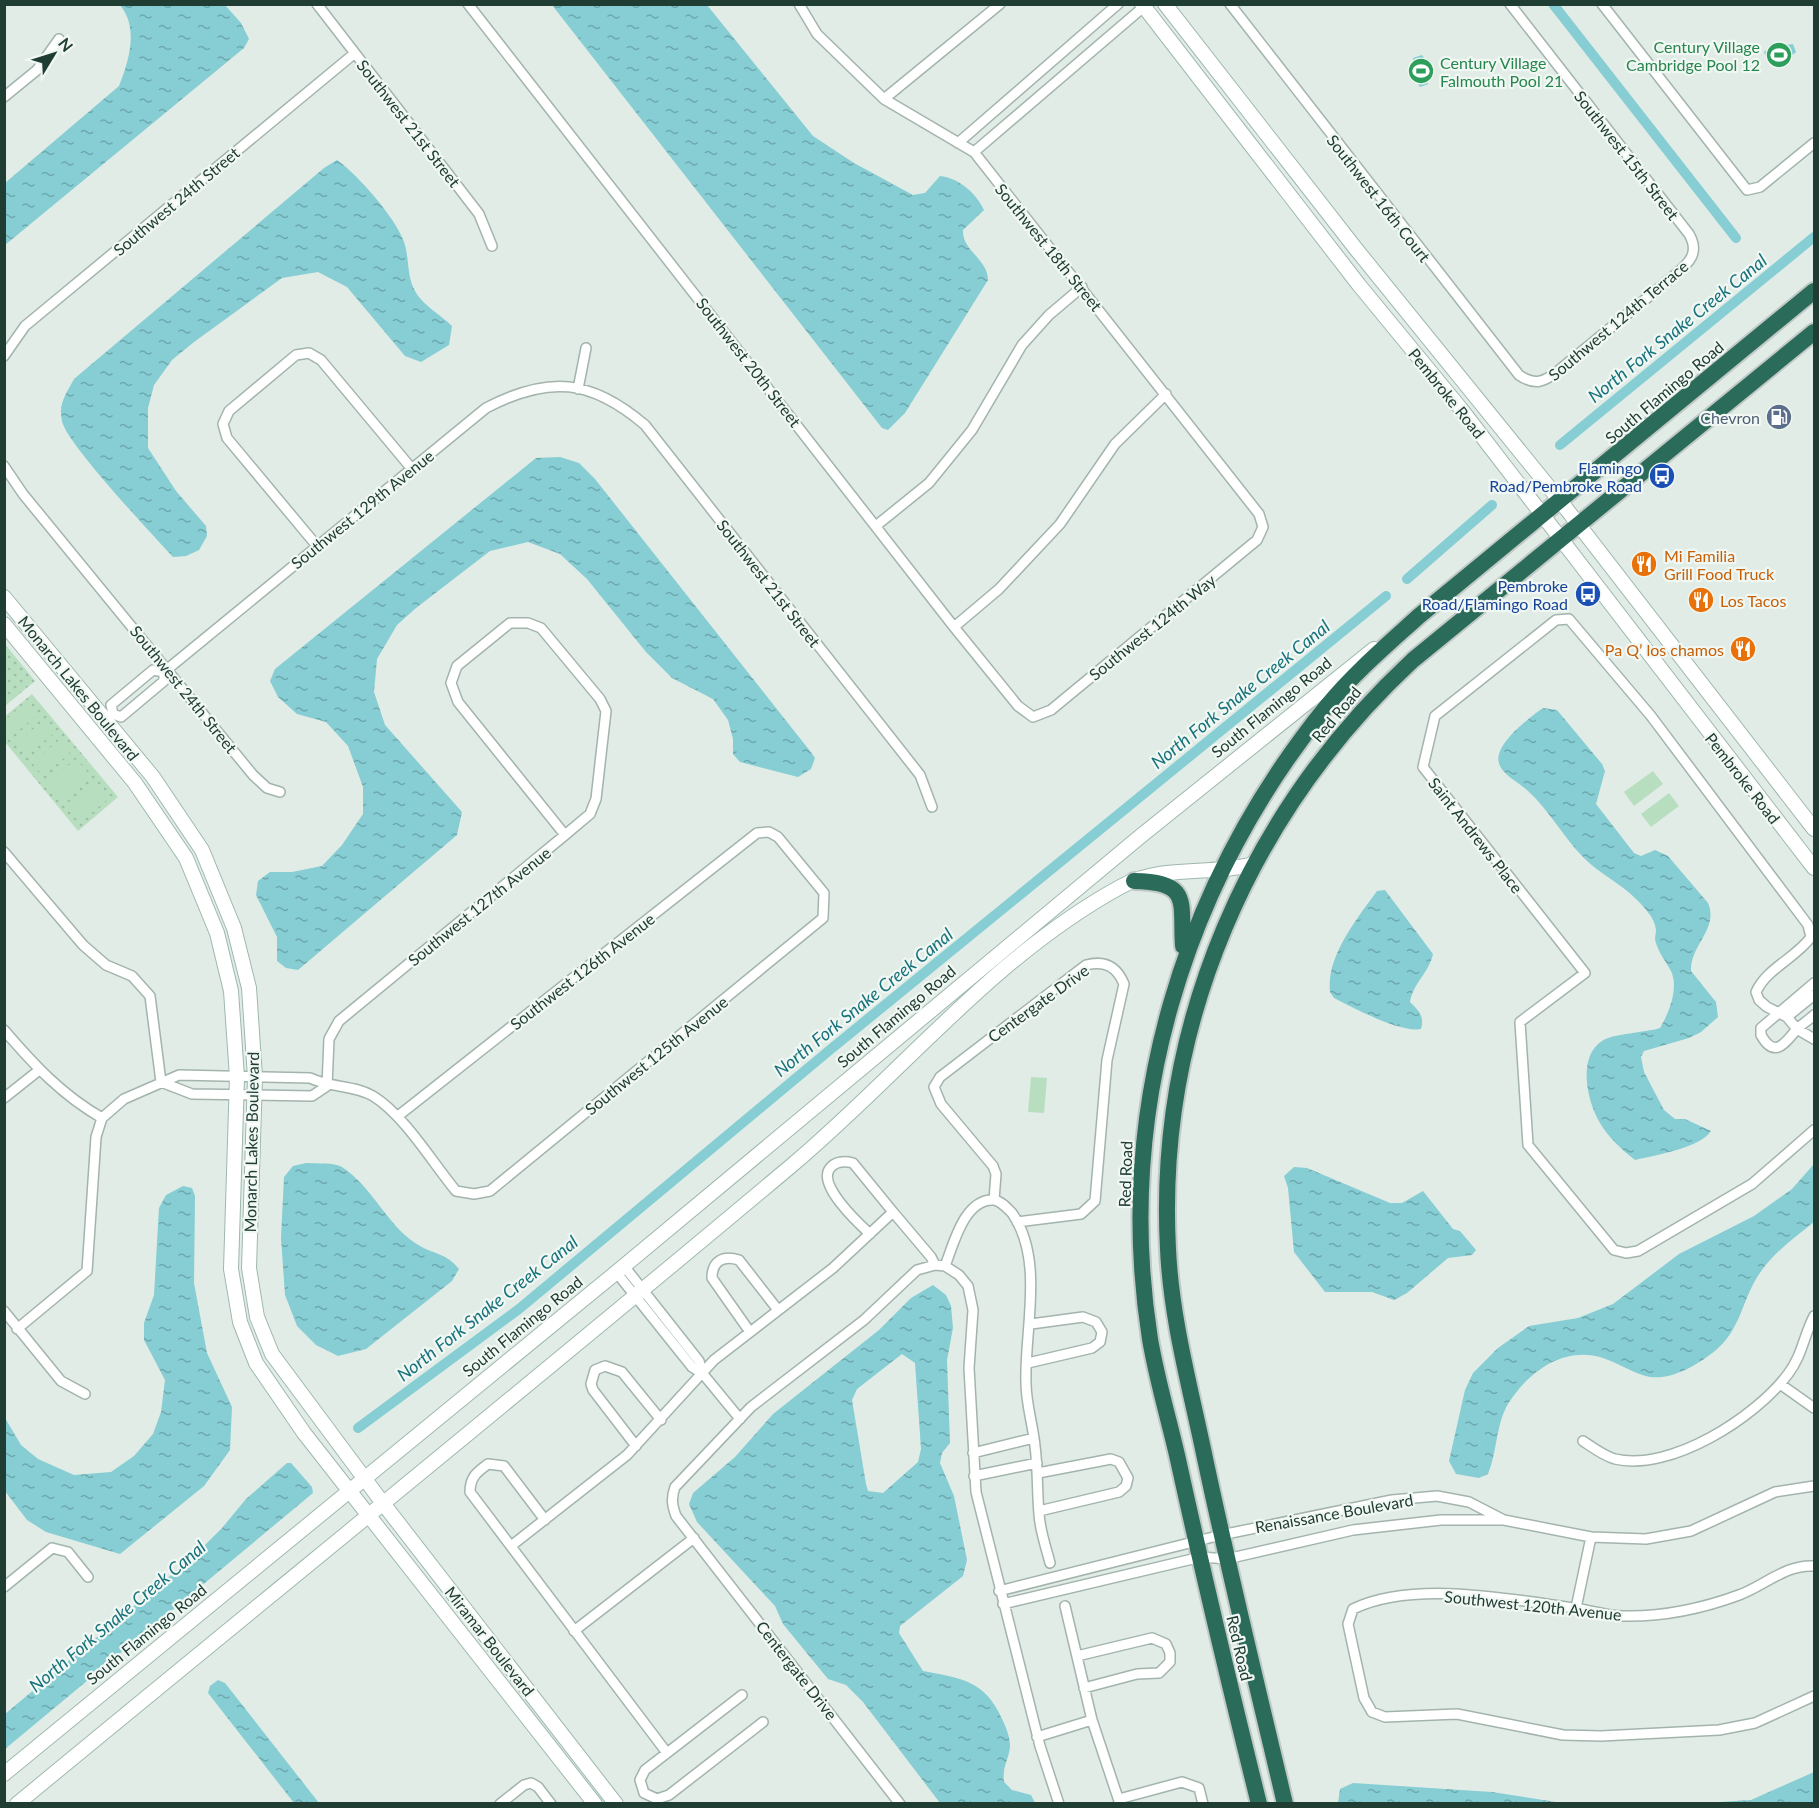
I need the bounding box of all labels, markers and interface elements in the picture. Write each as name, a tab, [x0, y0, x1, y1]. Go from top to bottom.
north arrow	[24, 24, 84, 84]
text: N	[55, 34, 77, 55]
place label: Century Village Cambridge Pool 12	[1626, 37, 1760, 74]
sports icon: Century Village Cambridge Pool 12	[1764, 40, 1794, 70]
place label: Century Village Falmouth Pool 21	[1440, 53, 1563, 90]
street label: Southwest 21st Street	[353, 56, 465, 191]
sports icon: Century Village Falmouth Pool 21	[1406, 56, 1436, 86]
street label: Southwest 15th Street	[1571, 87, 1683, 223]
street label: Southwest 16th Court	[1323, 131, 1435, 266]
street label: Southwest 24th Street	[109, 143, 243, 259]
street label: Southwest 18th Street	[992, 179, 1106, 315]
water label: North Fork Snake Creek Canal	[1583, 249, 1771, 407]
street label: Southwest 124th Terrace	[1544, 256, 1692, 384]
street label: Southwest 20th Street	[693, 294, 805, 430]
street label: South Flamingo Road	[1601, 337, 1727, 447]
street label: Pembroke Road	[1405, 344, 1489, 442]
fuel station icon: Chevron	[1764, 402, 1794, 432]
place label: Chevron	[1700, 408, 1760, 427]
street label: Southwest 129th Avenue	[287, 446, 437, 572]
place label: Flamingo Road/Pembroke Road	[1489, 458, 1642, 495]
bus stop icon: Flamingo Road/Pembroke Road	[1647, 461, 1677, 491]
street label: Southwest 21st Street	[713, 516, 825, 651]
place label: Mi Familia Grill Food Truck	[1664, 546, 1775, 583]
restaurant icon: Mi Familia Grill Food Truck	[1629, 549, 1659, 579]
street label: Southwest 124th Way	[1085, 570, 1220, 684]
place label: Pembroke Road/Flamingo Road	[1422, 576, 1568, 613]
bus stop icon: Pembroke Road/Flamingo Road	[1573, 579, 1603, 609]
restaurant icon: Los Tacos	[1686, 585, 1716, 615]
place label: Los Tacos	[1720, 591, 1786, 610]
street label: Monarch Lakes Boulevard	[15, 612, 143, 764]
water label: North Fork Snake Creek Canal	[1146, 615, 1334, 773]
street label: Southwest 24th Street	[127, 621, 241, 757]
restaurant icon: Pa Q’ los chamos	[1728, 634, 1758, 664]
place label: Pa Q’ los chamos	[1605, 640, 1724, 659]
street label: South Flamingo Road	[1207, 653, 1335, 761]
street label: Red Road	[1307, 682, 1365, 746]
street label: Pembroke Road	[1702, 729, 1784, 827]
street label: Saint Andrews Place	[1425, 773, 1527, 897]
street label: Southwest 127th Avenue	[404, 843, 554, 969]
street label: Southwest 126th Avenue	[506, 909, 658, 1033]
water label: North Fork Snake Creek Canal	[769, 923, 957, 1081]
street label: Centergate Drive	[984, 960, 1092, 1046]
street label: South Flamingo Road	[833, 961, 959, 1071]
street label: Southwest 125th Avenue	[581, 992, 731, 1118]
street label: Monarch Lakes Boulevard	[240, 1051, 262, 1233]
street label: Red Road	[1114, 1140, 1136, 1208]
water label: North Fork Snake Creek Canal	[392, 1230, 582, 1386]
street label: South Flamingo Road	[458, 1272, 586, 1380]
street label: Renaissance Boulevard	[1253, 1490, 1415, 1536]
water label: North Fork Snake Creek Canal	[24, 1536, 210, 1696]
street label: South Flamingo Road	[82, 1580, 210, 1688]
street label: Miramar Boulevard	[441, 1582, 539, 1700]
street label: Southwest 120th Avenue	[1444, 1586, 1622, 1624]
street label: Red Road	[1223, 1613, 1257, 1683]
street label: Centergate Drive	[753, 1617, 841, 1723]

